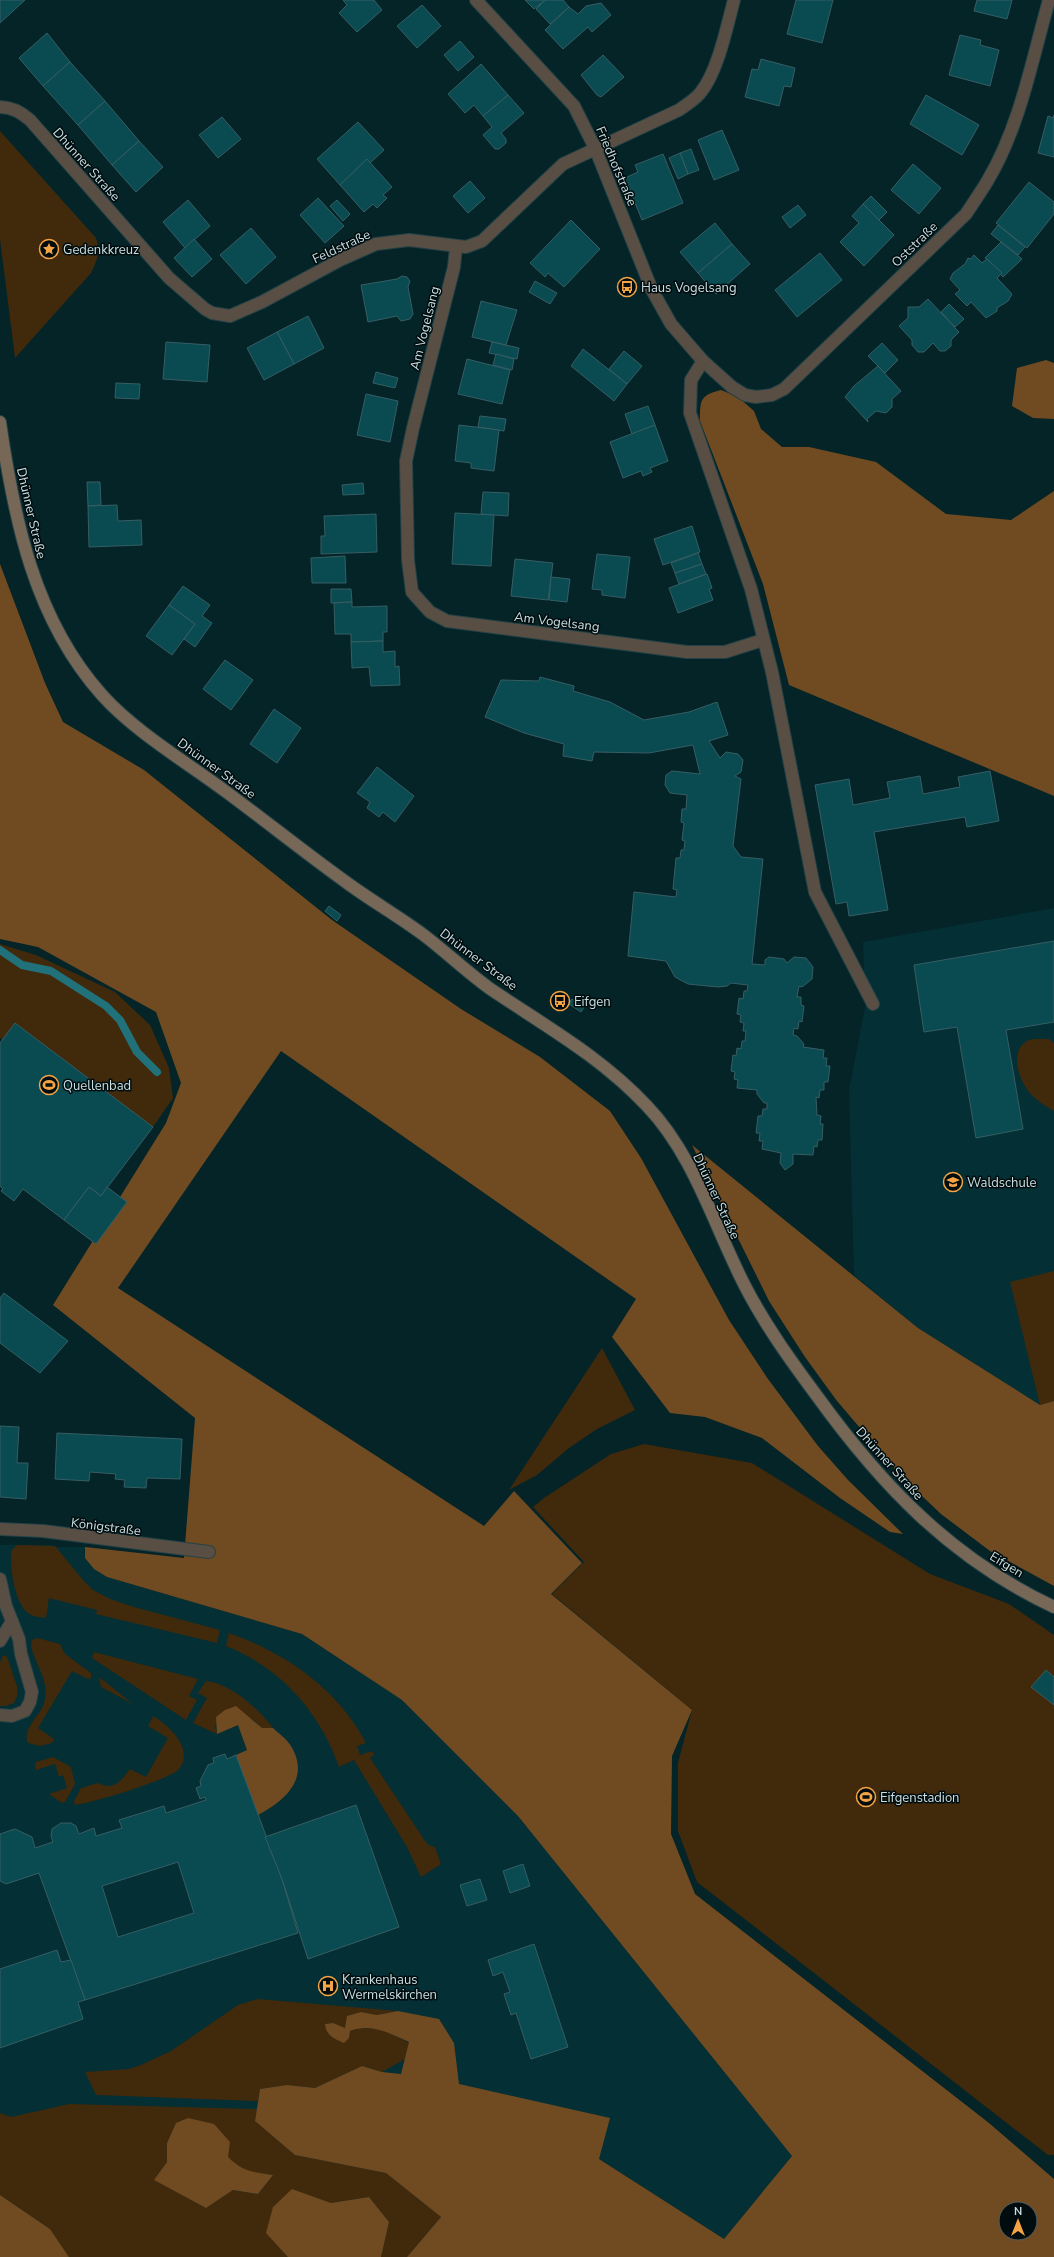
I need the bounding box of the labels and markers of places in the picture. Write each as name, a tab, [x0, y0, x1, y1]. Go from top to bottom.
place icon: Gedenkkreuz	[38, 238, 60, 260]
place label: Gedenkkreuz	[63, 241, 139, 259]
bus stop icon: Haus Vogelsang	[616, 276, 638, 298]
place label: Haus Vogelsang	[641, 279, 737, 297]
bus stop icon: Eifgen	[549, 990, 571, 1012]
place label: Eifgen	[574, 993, 611, 1011]
sports icon: Quellenbad	[38, 1074, 60, 1096]
place label: Quellenbad	[63, 1077, 131, 1095]
school or university icon: Waldschule	[942, 1171, 964, 1193]
place label: Waldschule	[967, 1174, 1037, 1192]
sports icon: Eifgenstadion	[855, 1786, 877, 1808]
place label: Eifgenstadion	[880, 1789, 960, 1807]
place label: Krankenhaus Wermelskirchen	[342, 1971, 437, 2004]
hospital icon: Krankenhaus Wermelskirchen	[317, 1975, 339, 1997]

